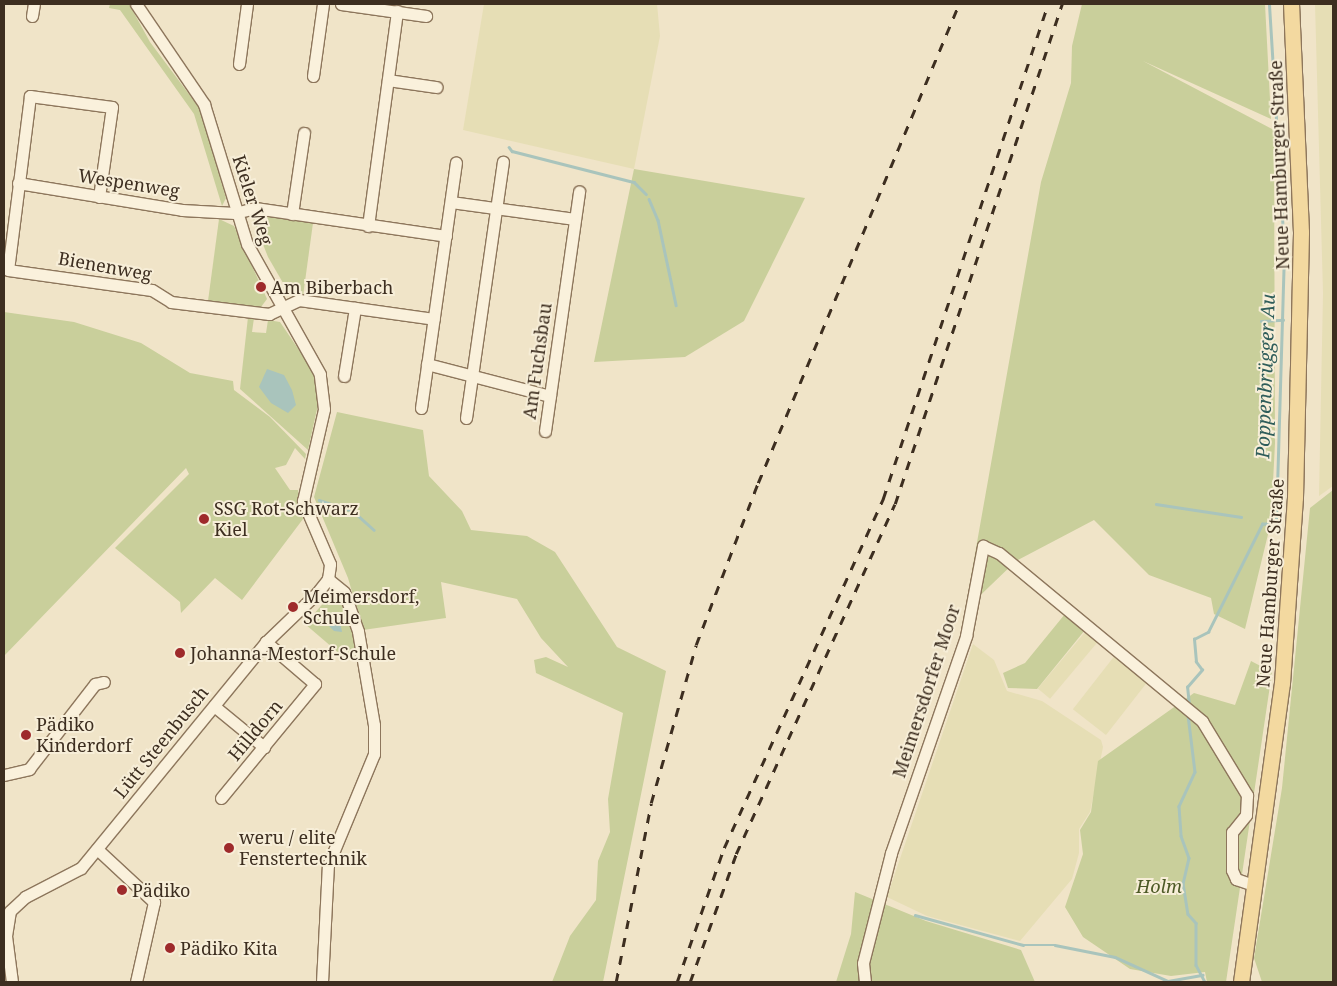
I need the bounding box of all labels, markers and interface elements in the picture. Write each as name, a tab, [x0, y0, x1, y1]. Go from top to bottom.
street label: Neue Hamburger Straße	[1265, 60, 1293, 270]
street label: Kieler Weg	[228, 152, 278, 248]
street label: Wespenweg	[77, 164, 181, 202]
street label: Bienenweg	[56, 247, 154, 285]
place label: Am Biberbach	[271, 276, 394, 298]
marker: Am Biberbach	[255, 281, 267, 293]
water label: Poppenbrügger Au	[1252, 293, 1280, 459]
street label: Am Fuchsbau	[518, 301, 556, 421]
street label: Neue Hamburger Straße	[1252, 478, 1288, 688]
place label: SSG Rot-Schwarz Kiel	[214, 498, 359, 540]
marker: SSG Rot-Schwarz Kiel	[198, 513, 210, 525]
place label: Meimersdorf, Schule	[303, 586, 420, 628]
marker: Meimersdorf, Schule	[287, 601, 299, 613]
street label: Meimersdorfer Moor	[888, 602, 964, 780]
place label: Johanna-Mestorf-Schule	[190, 642, 396, 664]
marker: Johanna-Mestorf-Schule	[174, 647, 186, 659]
street label: Lütt Steenbusch	[109, 682, 213, 802]
street label: Hilldorn	[223, 695, 287, 765]
place label: Pädiko Kinderdorf	[36, 714, 132, 756]
marker: Pädiko Kinderdorf	[20, 729, 32, 741]
place label: weru / elite Fenstertechnik	[239, 827, 367, 870]
marker: weru / elite Fenstertechnik	[223, 842, 235, 854]
park label: Holm	[1136, 875, 1182, 897]
place label: Pädiko	[132, 879, 190, 901]
marker: Pädiko	[116, 884, 128, 896]
place label: Pädiko Kita	[180, 937, 278, 959]
marker: Pädiko Kita	[164, 942, 176, 954]

